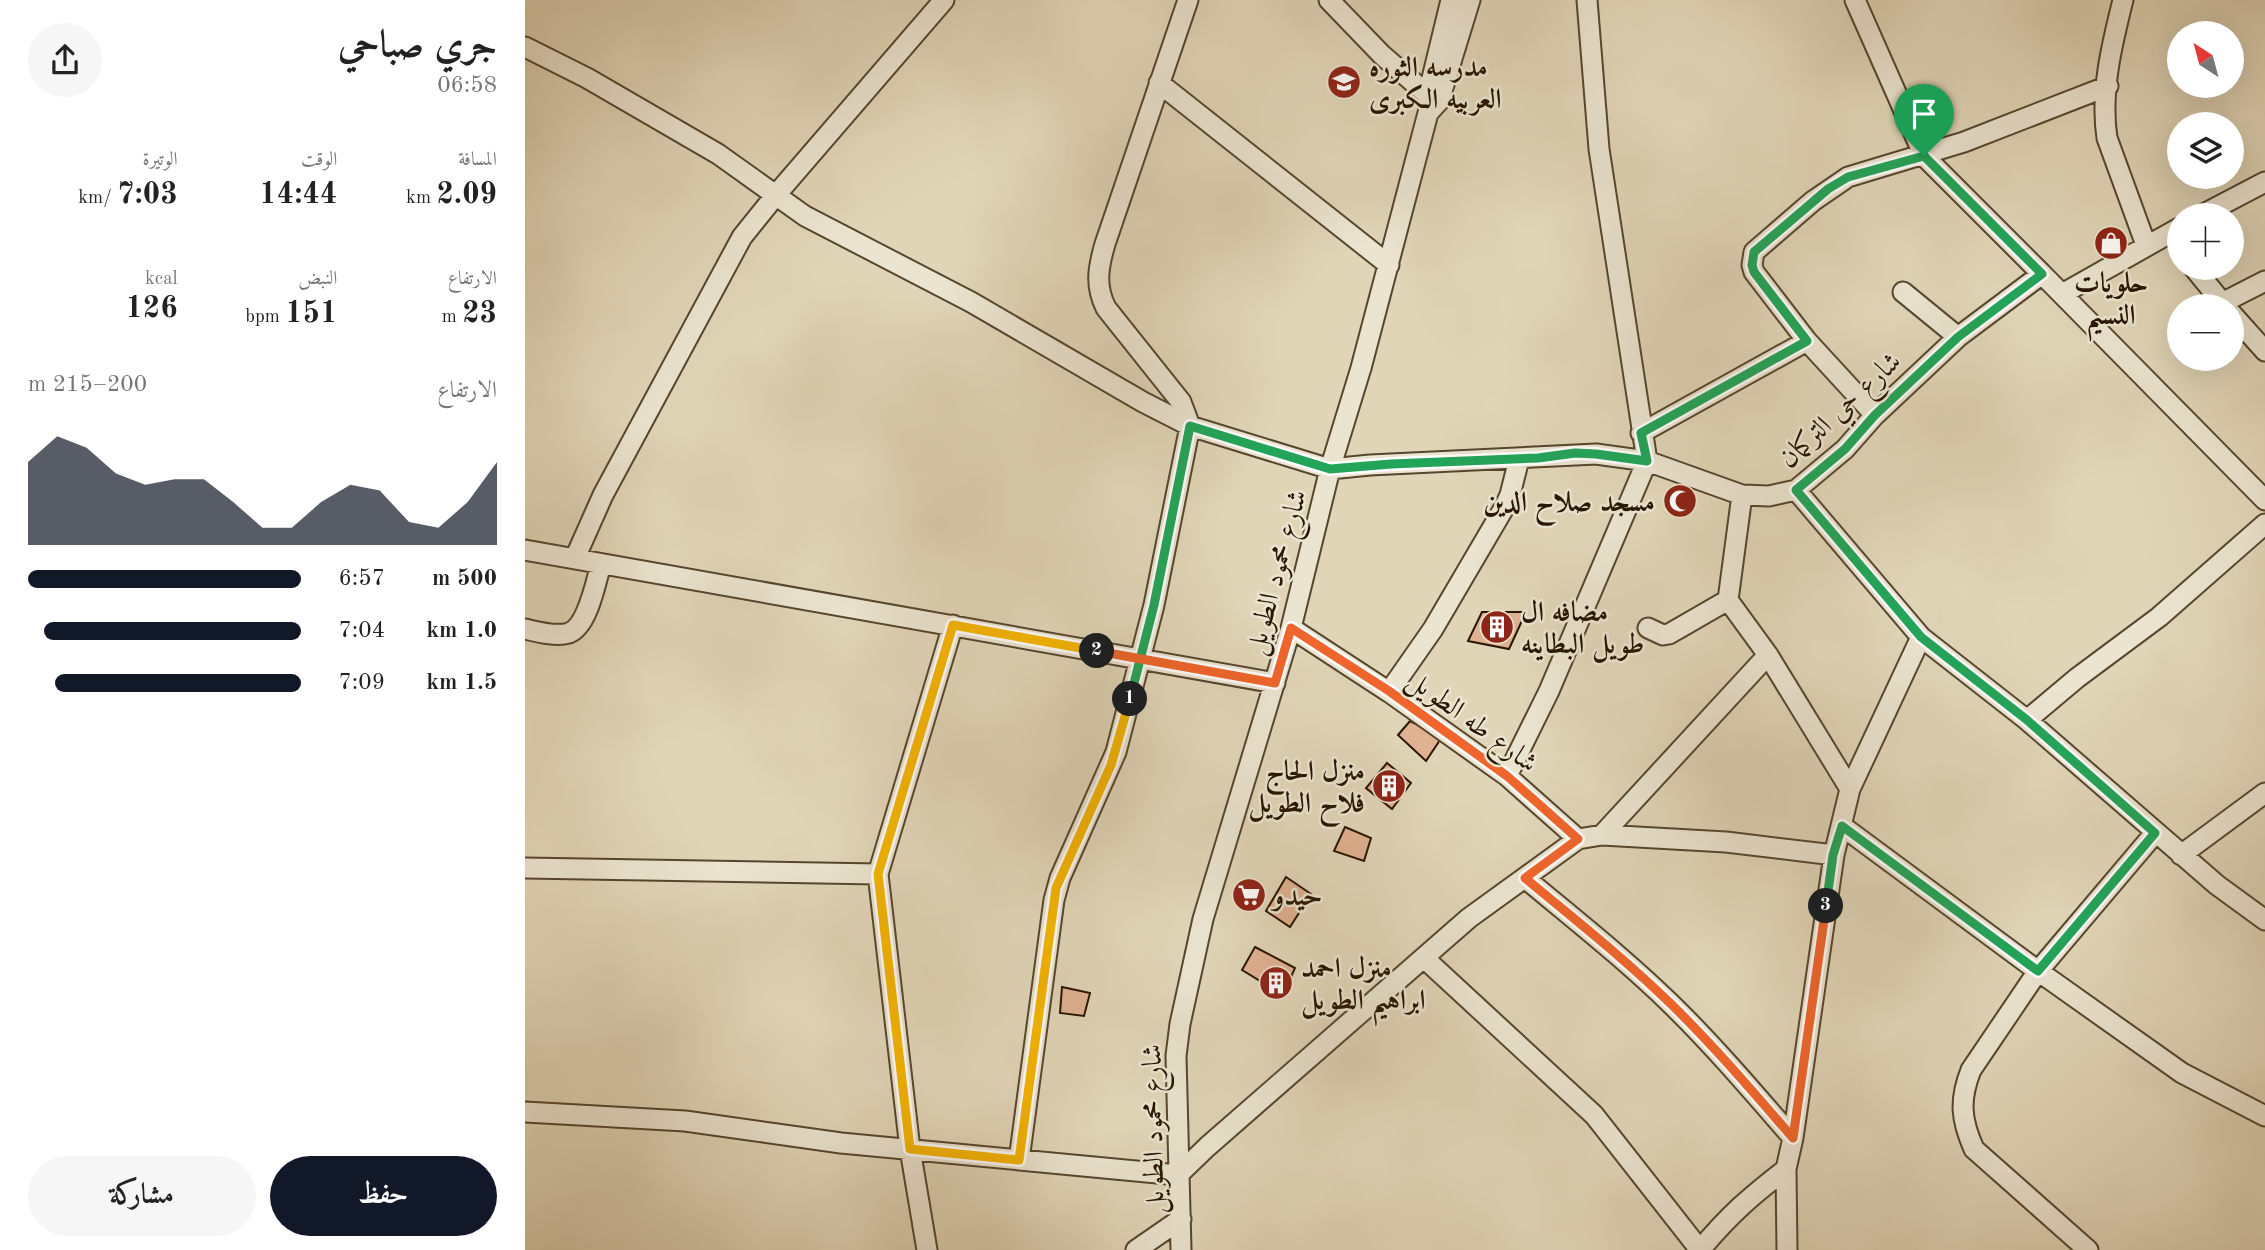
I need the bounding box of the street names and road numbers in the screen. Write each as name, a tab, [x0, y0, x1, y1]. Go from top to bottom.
street label: شارع حي التركمان	[1773, 347, 1912, 480]
street label: شارع محمود الطويل	[1242, 487, 1320, 660]
street label: شارع طه الطويل	[1397, 666, 1542, 785]
street label: شارع محمود الطويل	[1140, 1044, 1177, 1214]

